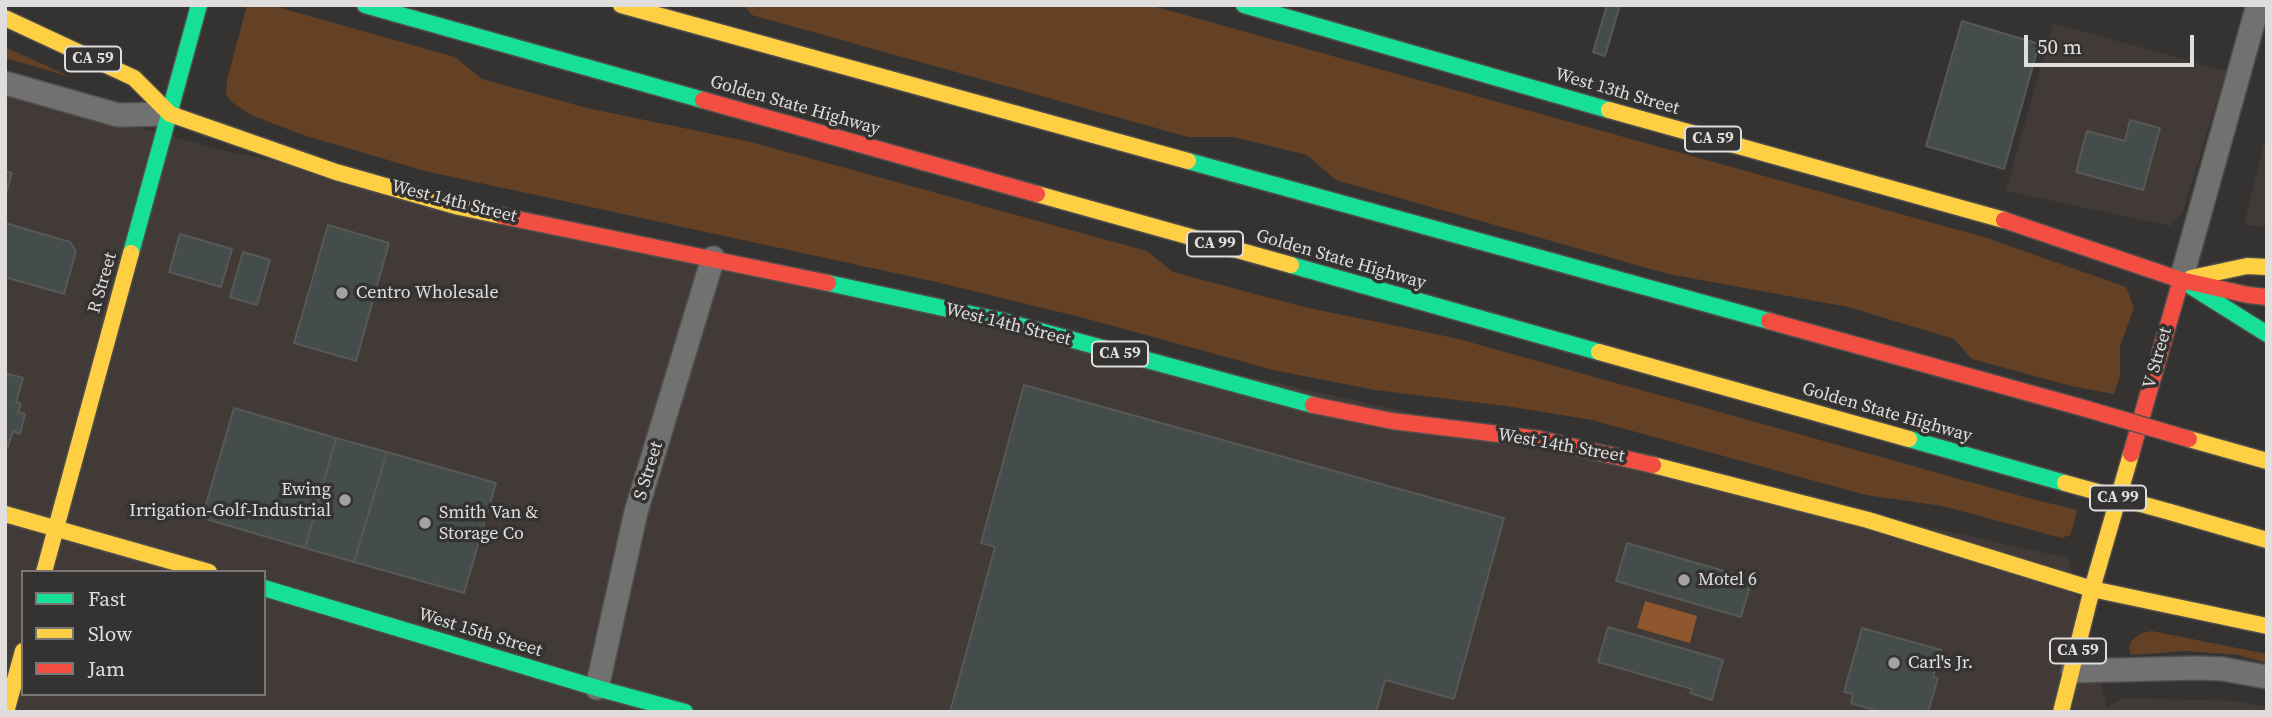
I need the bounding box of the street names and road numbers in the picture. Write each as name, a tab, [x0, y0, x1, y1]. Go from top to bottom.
road number: CA 59	[65, 46, 121, 72]
street label: West 13th Street	[1552, 64, 1682, 120]
street label: Golden State Highway	[708, 71, 882, 141]
road number: CA 59	[1685, 127, 1741, 152]
street label: West 14th Street	[389, 176, 519, 228]
street label: Golden State Highway	[1254, 225, 1428, 295]
road number: CA 99	[1187, 232, 1243, 256]
street label: R Street	[84, 250, 122, 316]
street label: West 14th Street	[943, 299, 1073, 351]
street label: V Street	[2139, 325, 2177, 391]
road number: CA 59	[1092, 342, 1148, 366]
street label: Golden State Highway	[1800, 378, 1974, 448]
street label: West 14th Street	[1496, 424, 1626, 468]
street label: S Street	[630, 439, 668, 503]
road number: CA 99	[2090, 485, 2146, 510]
street label: West 15th Street	[415, 604, 545, 662]
road number: CA 59	[2050, 638, 2106, 664]

